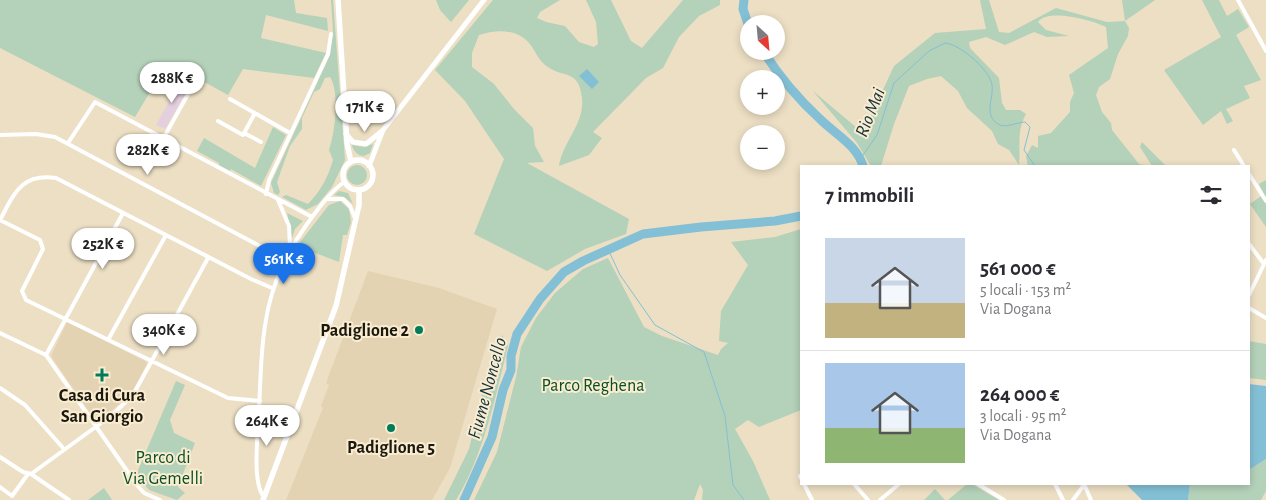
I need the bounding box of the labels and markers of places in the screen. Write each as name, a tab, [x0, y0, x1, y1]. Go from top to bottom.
pin: 288K €	[131, 62, 213, 104]
pin: 171K €	[324, 90, 406, 133]
pin: 282K €	[107, 134, 189, 176]
pin: 252K €	[62, 228, 144, 270]
pin: 561K €	[243, 242, 325, 285]
pin: 340K €	[123, 314, 205, 356]
place label: Padiglione 2	[320, 322, 410, 340]
marker: Padiglione 2	[413, 324, 425, 336]
marker: Casa di Cura San Giorgio	[95, 368, 109, 382]
place label: Casa di Cura San Giorgio	[59, 387, 145, 426]
pin: 264K €	[226, 404, 308, 447]
marker: Padiglione 5	[385, 422, 397, 434]
place label: Padiglione 5	[347, 439, 435, 457]

